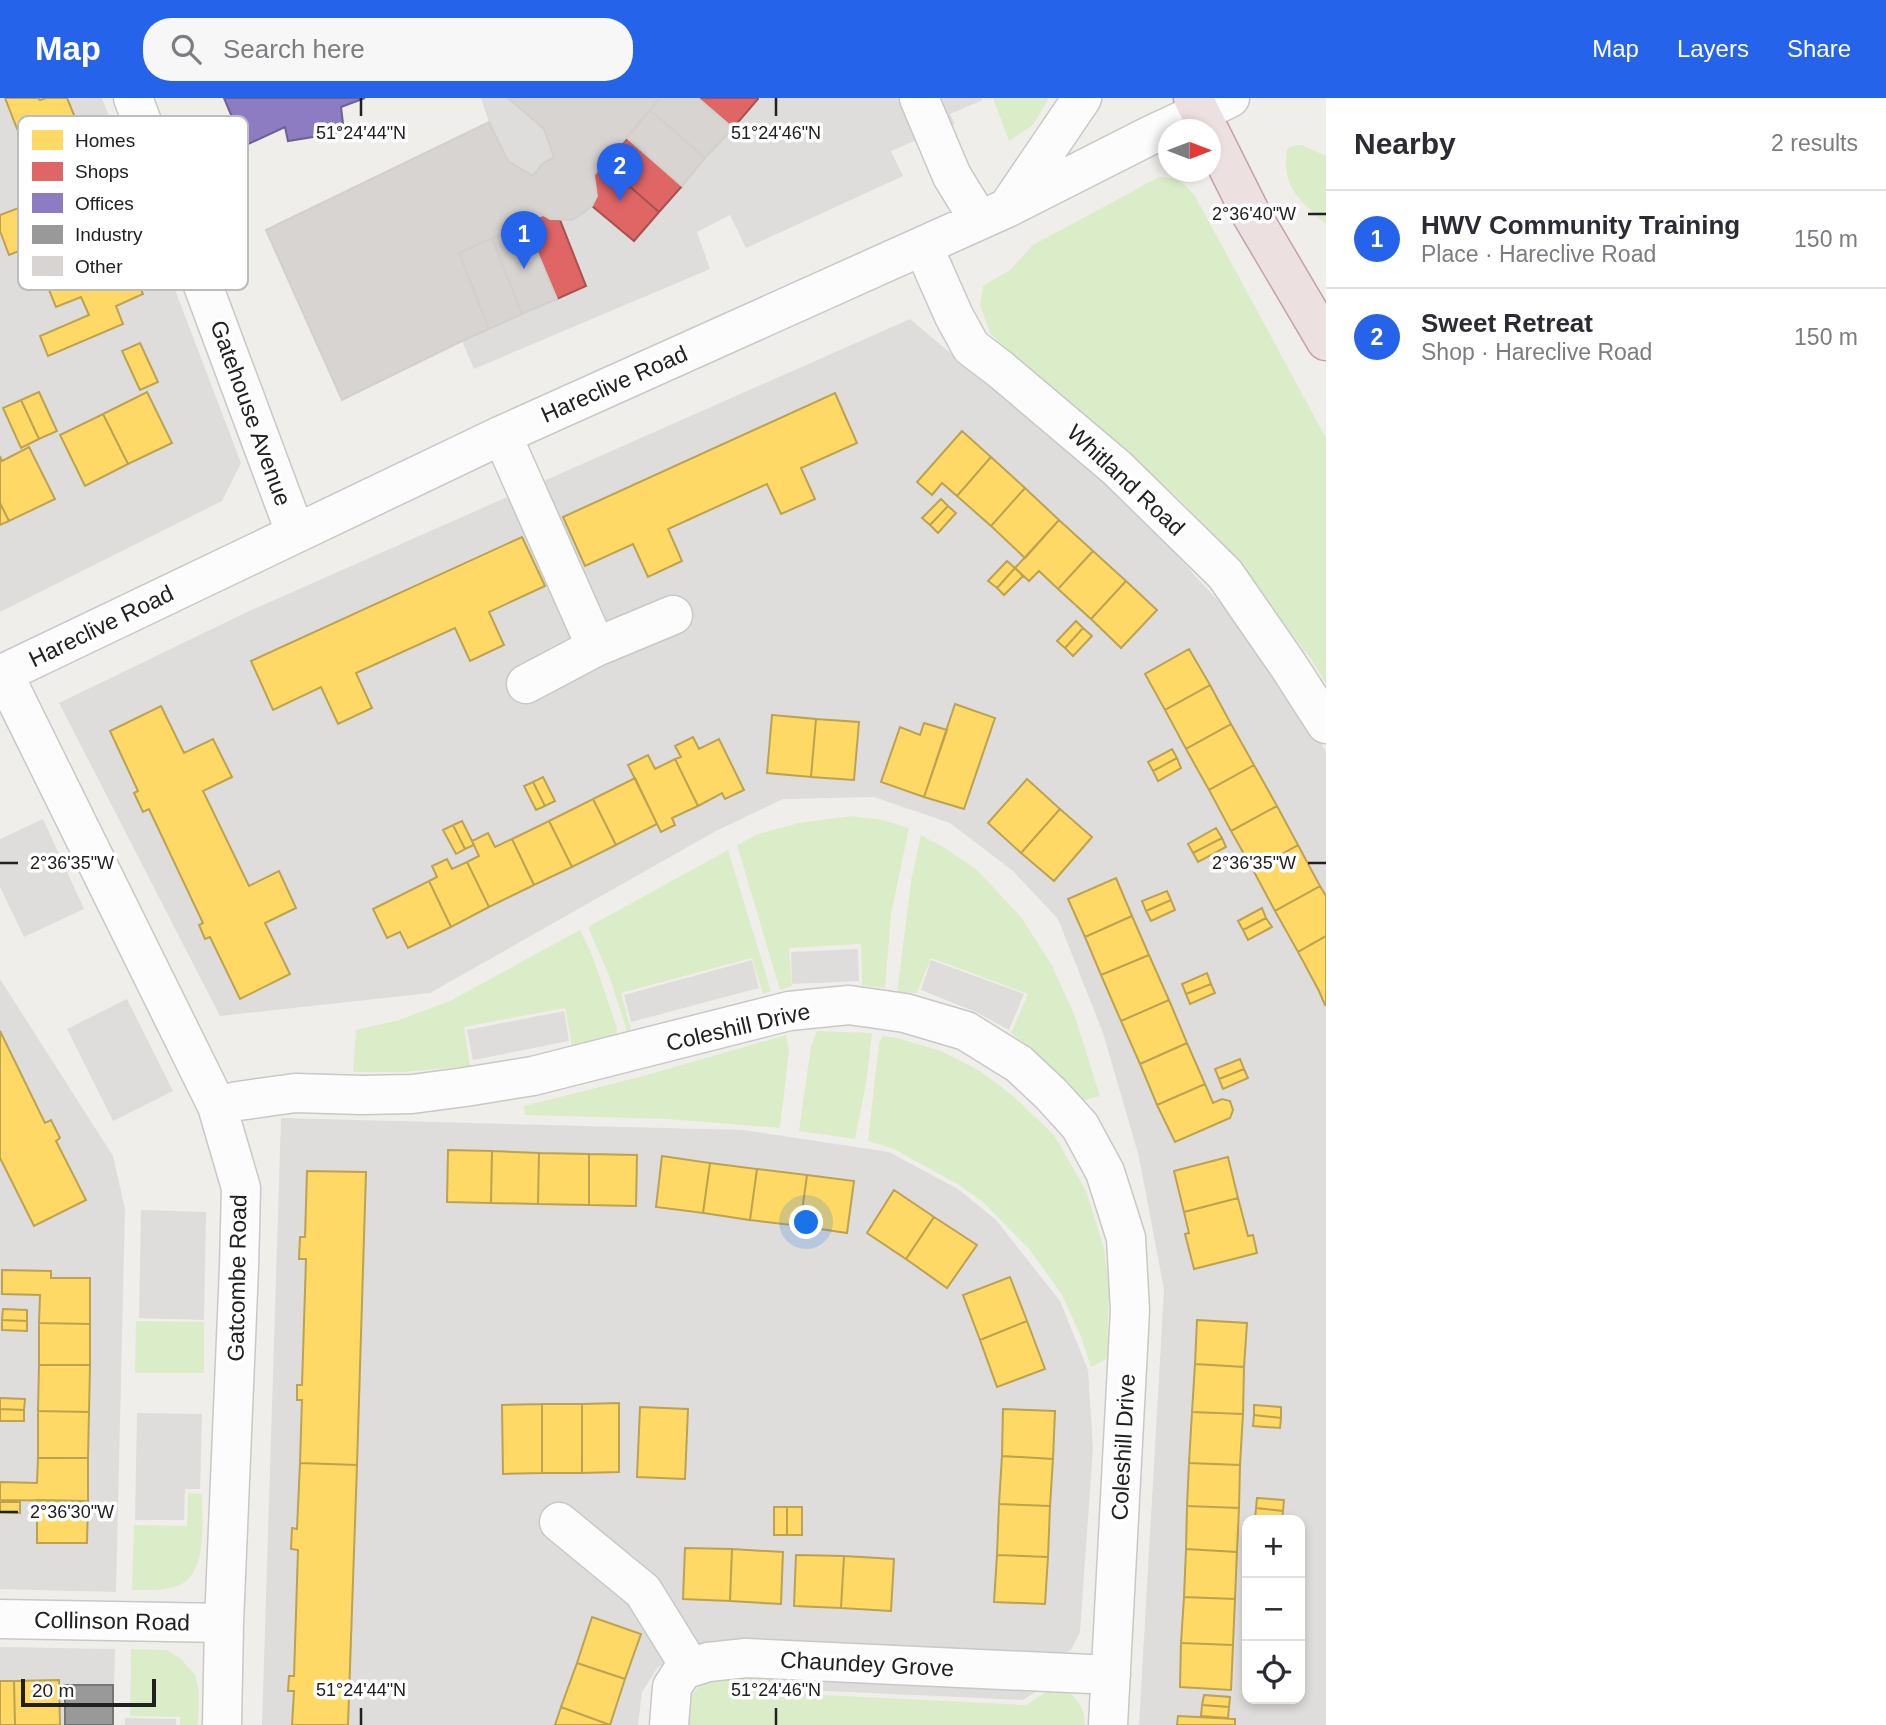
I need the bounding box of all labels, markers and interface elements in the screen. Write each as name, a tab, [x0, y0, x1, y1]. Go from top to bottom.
search box	[143, 18, 633, 81]
text: Map	[35, 30, 101, 67]
icon: search	[167, 30, 205, 68]
text: Search here	[223, 34, 365, 64]
text: Map	[1592, 35, 1639, 62]
text: Layers	[1677, 35, 1749, 62]
text: Share	[1787, 35, 1851, 62]
legend	[18, 116, 248, 290]
north arrow	[1158, 119, 1221, 182]
text: 51°24'44"N	[316, 123, 406, 143]
text: 51°24'46"N	[731, 123, 821, 143]
text: Nearby	[1354, 127, 1456, 160]
text: Homes	[75, 130, 135, 151]
text: 2 results	[1771, 130, 1858, 156]
pin: 2	[597, 143, 643, 201]
text: Shops	[75, 161, 129, 182]
text: Offices	[75, 193, 134, 214]
text: 2°36'40"W	[1212, 204, 1296, 224]
text: HWV Community Training	[1421, 210, 1740, 240]
pin: 1	[501, 211, 547, 269]
text: Industry	[75, 224, 143, 245]
text: 1	[1371, 226, 1383, 252]
text: 150 m	[1794, 226, 1858, 252]
text: Place · Hareclive Road	[1421, 241, 1656, 267]
text: Other	[75, 256, 123, 277]
text: Sweet Retreat	[1421, 308, 1593, 338]
street label: Gatehouse Avenue	[205, 317, 297, 509]
text: 2	[1371, 324, 1383, 350]
text: 150 m	[1794, 324, 1858, 350]
text: Shop · Hareclive Road	[1421, 339, 1652, 365]
street label: Hareclive Road	[537, 340, 691, 428]
street label: Whitland Road	[1062, 419, 1190, 541]
street label: Hareclive Road	[25, 580, 177, 672]
text: 2°36'35"W	[30, 853, 114, 873]
text: 2°36'35"W	[1212, 853, 1296, 873]
street label: Coleshill Drive	[663, 998, 813, 1056]
street label: Gatcombe Road	[223, 1194, 251, 1362]
your location	[789, 1205, 823, 1239]
street label: Coleshill Drive	[1106, 1373, 1140, 1521]
text: 2°36'30"W	[30, 1502, 114, 1522]
map controls	[1242, 1515, 1305, 1704]
button: +	[1242, 1515, 1305, 1578]
button: −	[1242, 1578, 1305, 1641]
street label: Collinson Road	[34, 1607, 190, 1635]
button: locate	[1242, 1641, 1305, 1704]
street label: Chaundey Grove	[779, 1646, 955, 1682]
scale bar	[21, 1676, 156, 1708]
text: 20 m	[32, 1680, 74, 1701]
text: 51°24'44"N	[316, 1680, 406, 1700]
text: 51°24'46"N	[731, 1680, 821, 1700]

